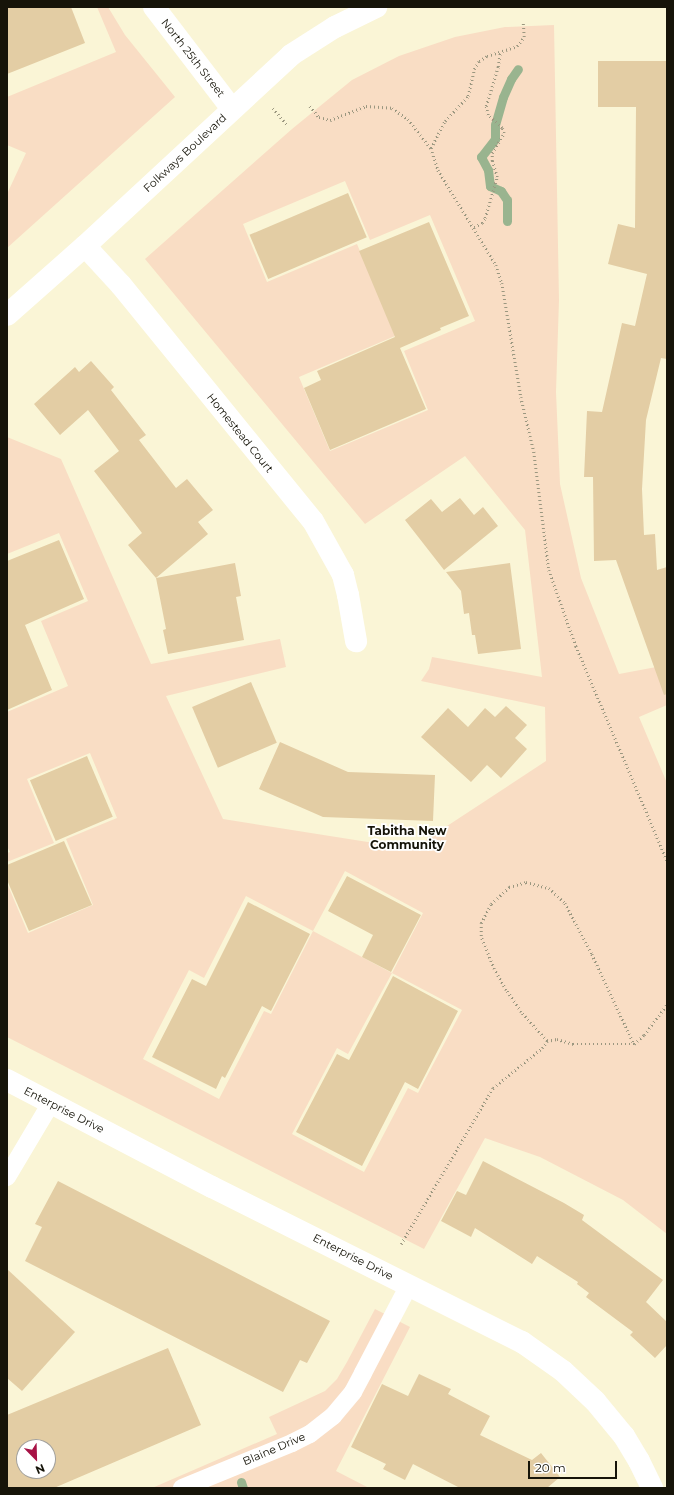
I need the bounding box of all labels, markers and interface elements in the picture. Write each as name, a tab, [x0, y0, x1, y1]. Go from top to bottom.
street label: North 25th Street	[158, 16, 228, 100]
street label: Folkways Boulevard	[141, 111, 229, 195]
street label: Homestead Court	[204, 391, 276, 475]
district label: Tabitha New Community	[367, 824, 447, 852]
street label: Enterprise Drive	[22, 1084, 106, 1136]
street label: Enterprise Drive	[311, 1231, 395, 1283]
street label: Blaine Drive	[241, 1430, 307, 1468]
north arrow	[16, 1439, 56, 1479]
scale bar	[530, 1453, 619, 1479]
text: 20 m	[535, 1460, 566, 1475]
text: N	[33, 1461, 47, 1477]

